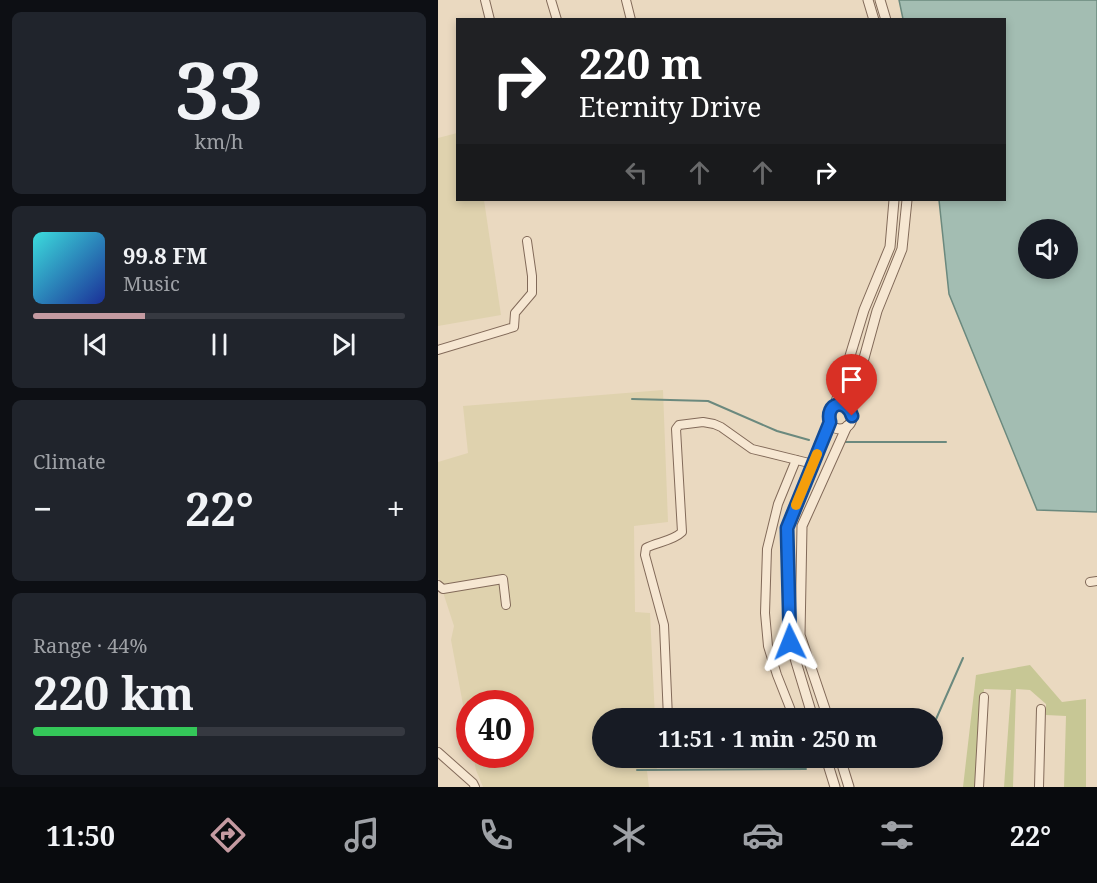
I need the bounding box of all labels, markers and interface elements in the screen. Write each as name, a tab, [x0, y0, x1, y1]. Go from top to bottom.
text: 220 m	[579, 34, 703, 91]
text: 33	[175, 36, 263, 142]
icon: right	[480, 42, 558, 120]
text: Eternity Drive	[579, 88, 761, 125]
text: km/h	[194, 128, 244, 155]
icon: left	[620, 156, 653, 189]
icon: ahead	[683, 156, 716, 189]
icon: ahead	[746, 156, 779, 189]
icon: right	[809, 156, 842, 189]
map controls	[1018, 219, 1078, 279]
button: sound	[1018, 219, 1078, 279]
text: 99.8 FM	[123, 240, 207, 270]
text: Music	[123, 270, 180, 297]
icon: previous	[79, 328, 112, 361]
icon: pause	[203, 328, 236, 361]
icon: next	[327, 328, 360, 361]
pin	[826, 354, 877, 416]
icon: arrive	[835, 363, 868, 396]
text: Climate	[33, 448, 106, 475]
text: 22°	[185, 478, 254, 539]
text: −	[33, 486, 52, 531]
text: +	[387, 486, 405, 531]
position arrow	[758, 610, 822, 674]
text: Range · 44%	[33, 632, 147, 659]
text: 220 km	[33, 662, 194, 723]
speed limit sign: 40	[456, 690, 534, 768]
text: 11:51 · 1 min · 250 m	[658, 723, 877, 753]
icon: directions	[207, 814, 249, 856]
icon: music	[341, 814, 383, 856]
icon: phone	[475, 814, 517, 856]
icon: climate	[608, 814, 650, 856]
icon: car	[742, 814, 784, 856]
icon: filters	[876, 814, 918, 856]
text: 11:50	[46, 817, 115, 854]
text: 22°	[1010, 817, 1051, 854]

